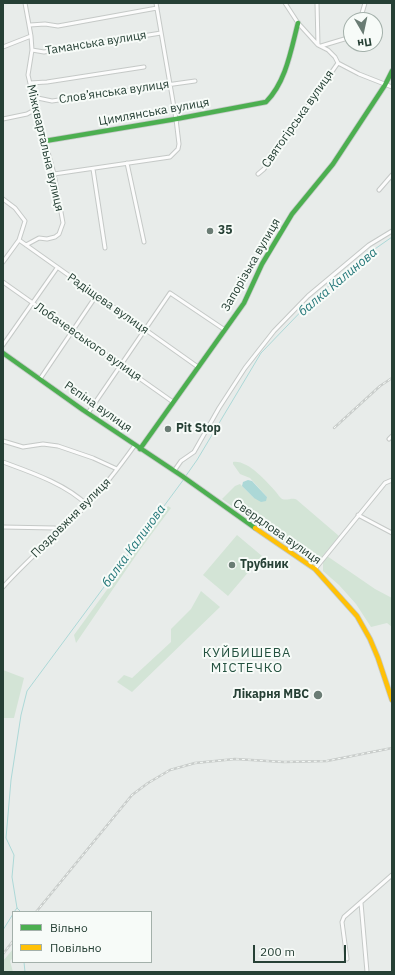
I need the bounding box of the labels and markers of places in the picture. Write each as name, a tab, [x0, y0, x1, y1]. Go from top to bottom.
place label: 35	[218, 224, 232, 238]
marker: 35	[205, 226, 215, 236]
place label: Pit Stop	[176, 422, 221, 436]
marker: Pit Stop	[163, 424, 173, 434]
place label: Трубник	[240, 558, 289, 572]
marker: Трубник	[227, 560, 237, 570]
place label: Лікарня МВС	[233, 688, 309, 702]
marker: Лікарня МВС	[312, 689, 324, 701]

